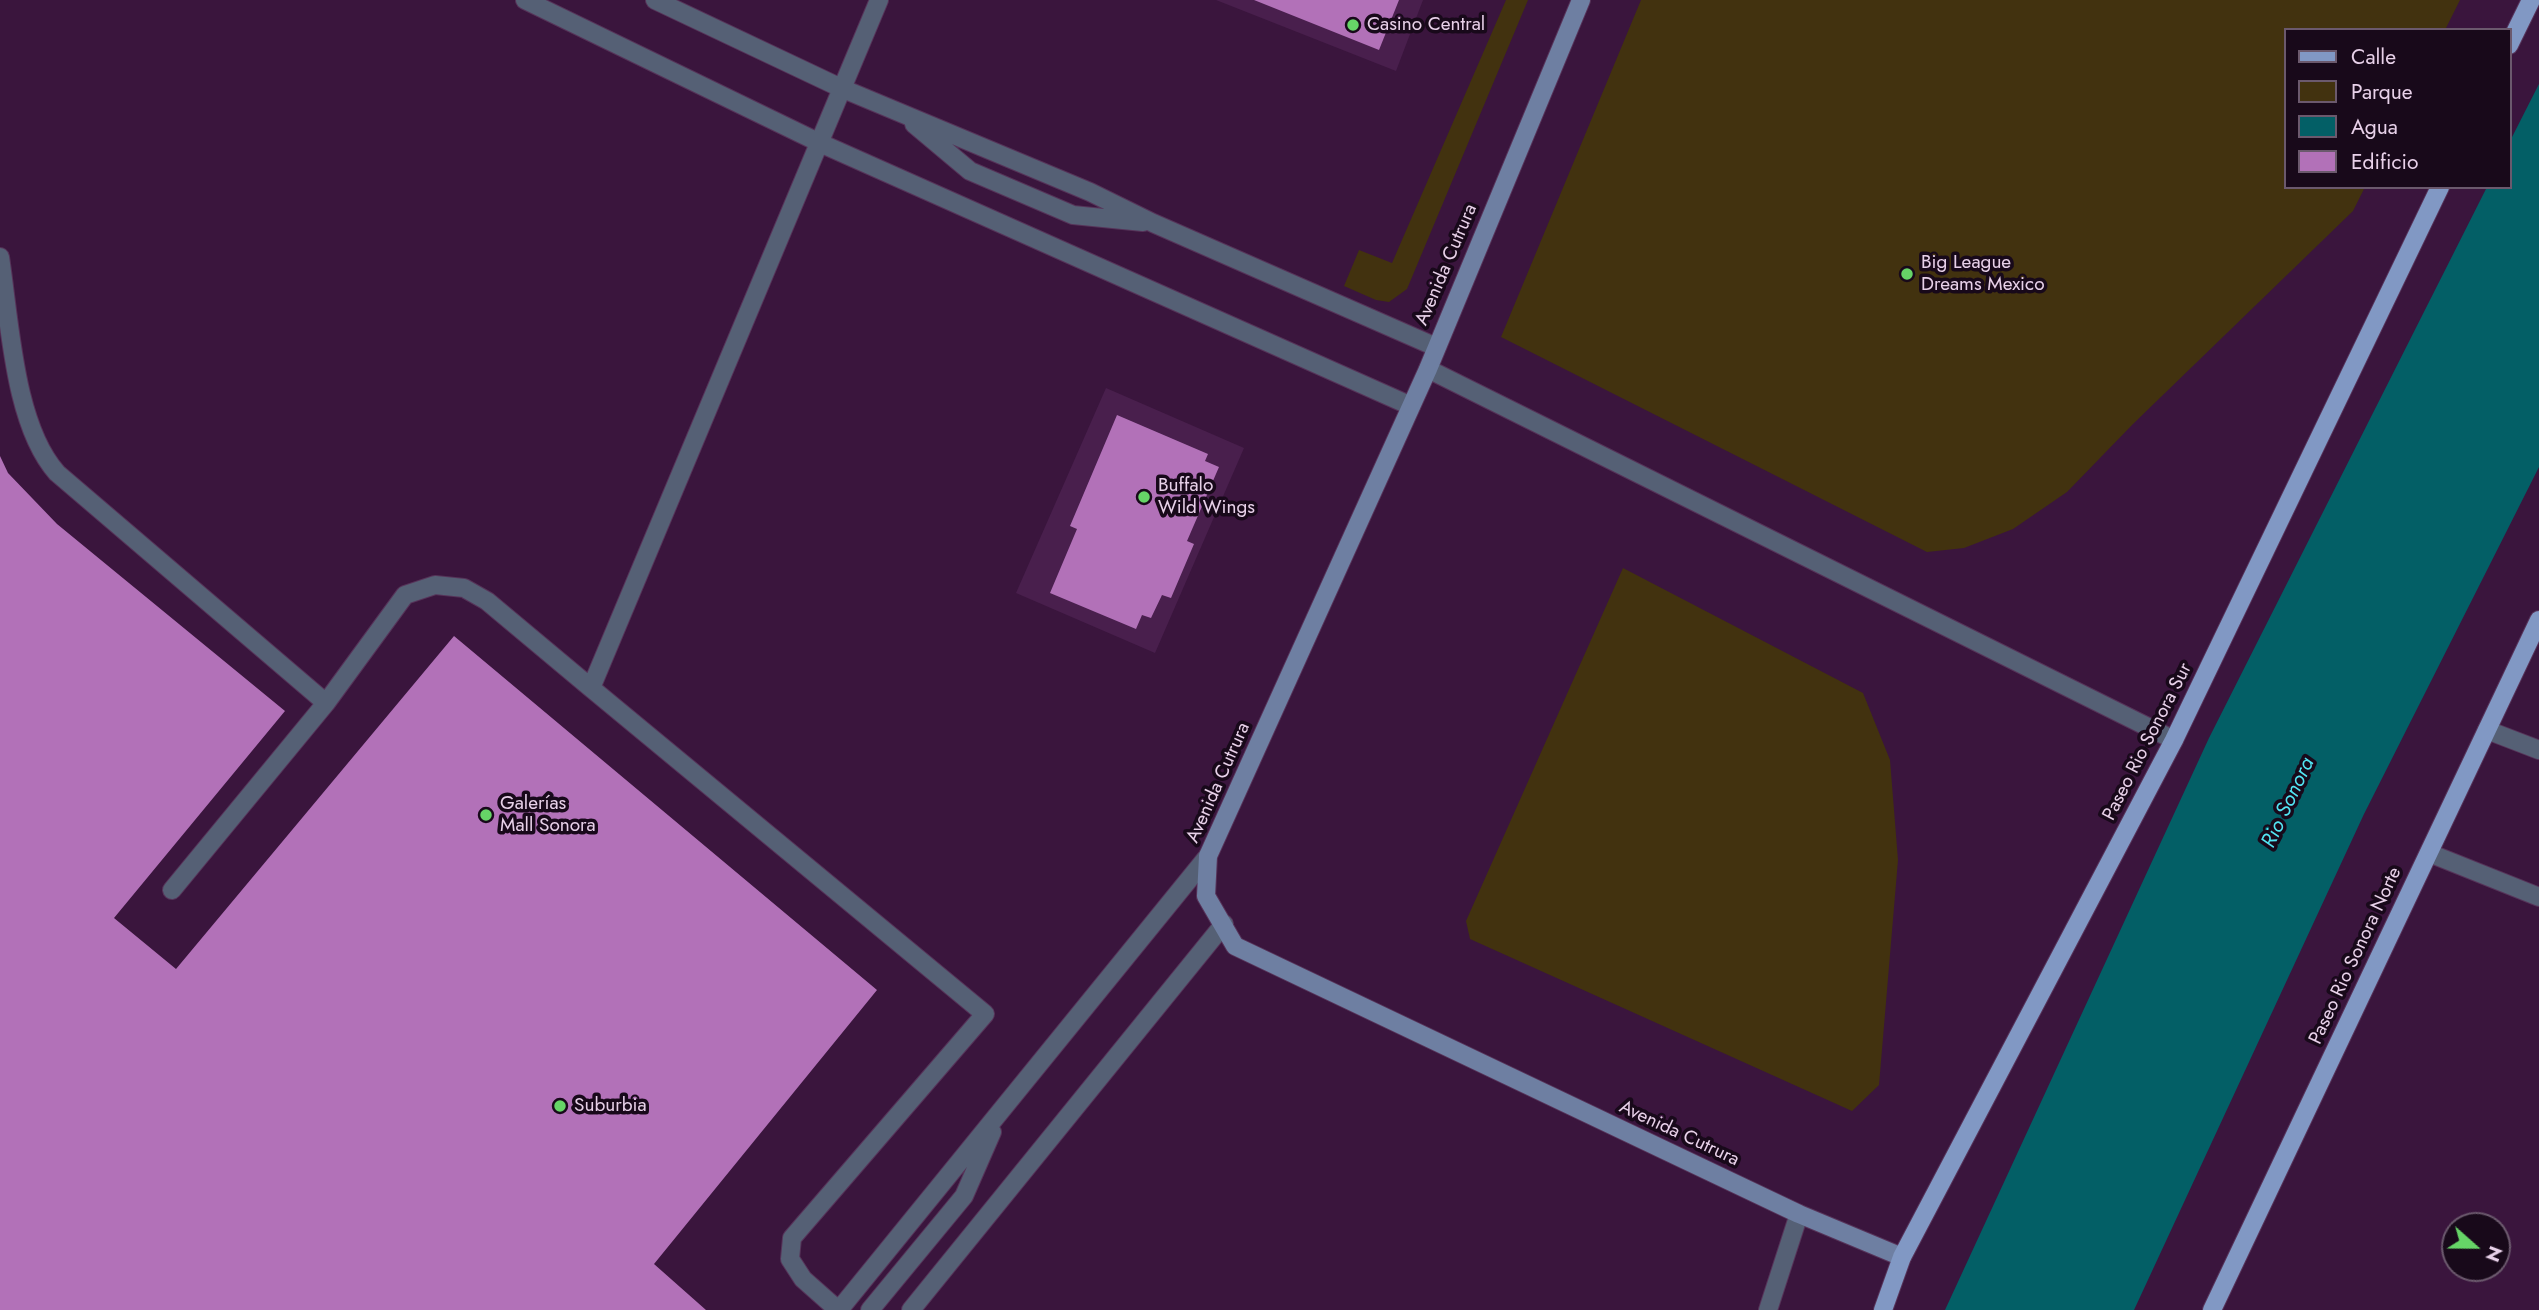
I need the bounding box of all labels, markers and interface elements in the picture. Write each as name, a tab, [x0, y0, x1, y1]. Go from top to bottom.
place label: Casino Central	[1367, 14, 1485, 36]
marker: Casino Central	[1345, 17, 1361, 33]
legend	[2284, 28, 2511, 189]
text: Calle	[2351, 42, 2396, 72]
text: Parque	[2351, 77, 2413, 107]
text: Agua	[2351, 112, 2398, 142]
text: Edificio	[2351, 147, 2418, 177]
street label: Avenida Cutrura	[1411, 201, 1483, 329]
place label: Big League Dreams Mexico	[1921, 252, 2045, 296]
marker: Big League Dreams Mexico	[1899, 266, 1915, 282]
place label: Buffalo Wild Wings	[1158, 475, 1255, 519]
marker: Buffalo Wild Wings	[1136, 489, 1152, 505]
street label: Paseo Rio Sonora Sur	[2098, 660, 2198, 824]
street label: Avenida Cutrura	[1182, 719, 1256, 847]
water label: Rio Sonora	[2257, 754, 2321, 852]
place label: Galerías Mall Sonora	[500, 793, 596, 837]
marker: Galerías Mall Sonora	[478, 807, 494, 823]
street label: Paseo Rio Sonora Norte	[2305, 864, 2407, 1048]
place label: Suburbia	[574, 1095, 647, 1117]
street label: Avenida Cutrura	[1615, 1096, 1743, 1172]
marker: Suburbia	[552, 1098, 568, 1114]
north arrow	[2441, 1212, 2511, 1282]
text: N	[2479, 1242, 2510, 1266]

